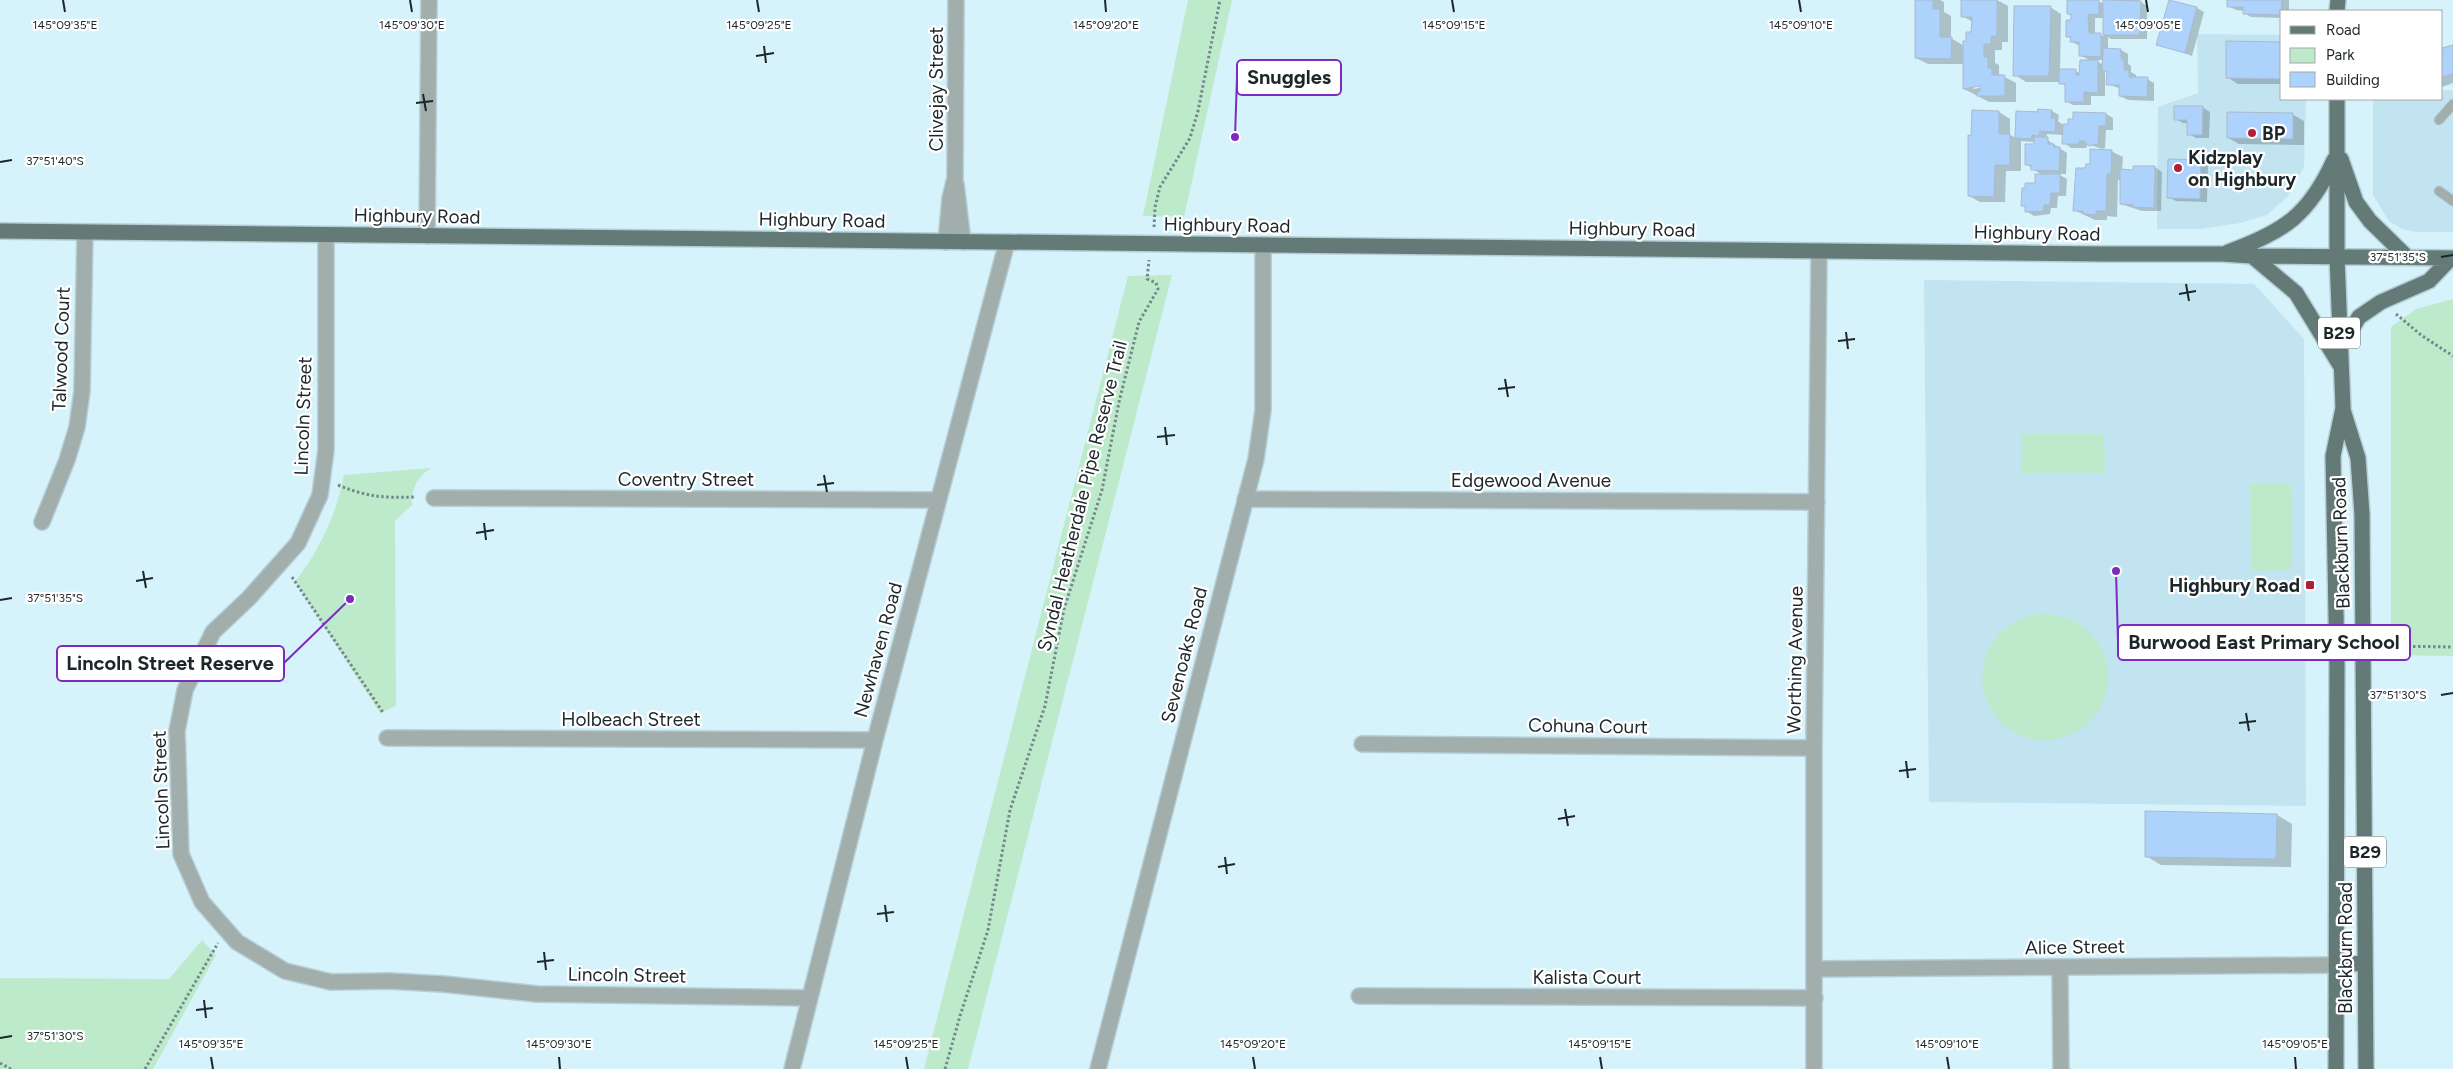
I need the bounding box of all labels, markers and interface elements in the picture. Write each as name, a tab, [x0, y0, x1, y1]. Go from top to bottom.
legend	[2280, 10, 2443, 100]
text: 145°09'35"E	[33, 18, 98, 32]
text: 145°09'30"E	[379, 18, 445, 32]
text: 145°09'25"E	[726, 18, 792, 32]
text: 145°09'20"E	[1073, 18, 1139, 32]
text: 145°09'15"E	[1422, 18, 1486, 32]
text: 145°09'10"E	[1769, 18, 1833, 32]
text: 145°09'05"E	[2115, 18, 2181, 32]
text: Road	[2326, 21, 2361, 39]
street label: Clivejay Street	[925, 27, 948, 151]
text: Park	[2326, 46, 2355, 64]
callout: Snuggles	[1237, 60, 1341, 95]
text: Snuggles	[1247, 65, 1331, 89]
text: Building	[2326, 71, 2380, 89]
place label: BP	[2262, 122, 2286, 145]
marker: BP	[2246, 127, 2258, 139]
place label: Kidzplay on Highbury	[2188, 146, 2296, 191]
text: 37°51'40"S	[26, 154, 84, 168]
marker: Kidzplay on Highbury	[2172, 162, 2184, 174]
street label: Highbury Road	[353, 203, 481, 229]
street label: Highbury Road	[758, 207, 886, 233]
street label: Highbury Road	[1163, 212, 1291, 238]
street label: Highbury Road	[1568, 216, 1696, 242]
street label: Highbury Road	[1973, 220, 2101, 246]
text: 37°51'35"S	[2370, 250, 2426, 264]
street label: Talwood Court	[47, 286, 75, 412]
road number: B29	[2318, 317, 2360, 348]
street label: Syndal Heatherdale Pipe Reserve Trail	[1032, 338, 1132, 654]
street label: Lincoln Street	[289, 356, 317, 476]
street label: Coventry Street	[618, 468, 754, 491]
street label: Edgewood Avenue	[1451, 469, 1611, 492]
street label: Blackburn Road	[2327, 477, 2355, 609]
place label: Highbury Road	[2169, 574, 2300, 597]
marker: Highbury Road	[2304, 579, 2316, 591]
street label: Newhaven Road	[849, 580, 907, 720]
street label: Sevenoaks Road	[1156, 584, 1212, 726]
street label: Worthing Avenue	[1782, 586, 1808, 734]
text: 37°51'35"S	[27, 591, 83, 605]
callout: Burwood East Primary School	[2118, 625, 2410, 660]
text: Burwood East Primary School	[2128, 630, 2400, 654]
callout: Lincoln Street Reserve	[57, 646, 284, 681]
text: Lincoln Street Reserve	[66, 651, 274, 675]
text: 37°51'30"S	[2369, 688, 2427, 702]
street label: Holbeach Street	[561, 708, 701, 731]
street label: Cohuna Court	[1528, 713, 1648, 739]
street label: Lincoln Street	[147, 730, 175, 850]
road number: B29	[2344, 836, 2386, 868]
street label: Blackburn Road	[2334, 882, 2357, 1014]
street label: Alice Street	[2025, 935, 2125, 959]
street label: Lincoln Street	[567, 962, 687, 988]
street label: Kalista Court	[1532, 966, 1642, 989]
text: 37°51'30"S	[26, 1029, 84, 1043]
text: 145°09'35"E	[179, 1037, 244, 1051]
text: 145°09'30"E	[526, 1037, 592, 1051]
text: 145°09'25"E	[873, 1037, 939, 1051]
text: 145°09'20"E	[1220, 1037, 1286, 1051]
text: 145°09'15"E	[1568, 1037, 1632, 1051]
text: 145°09'10"E	[1915, 1037, 1979, 1051]
text: 145°09'05"E	[2262, 1037, 2328, 1051]

